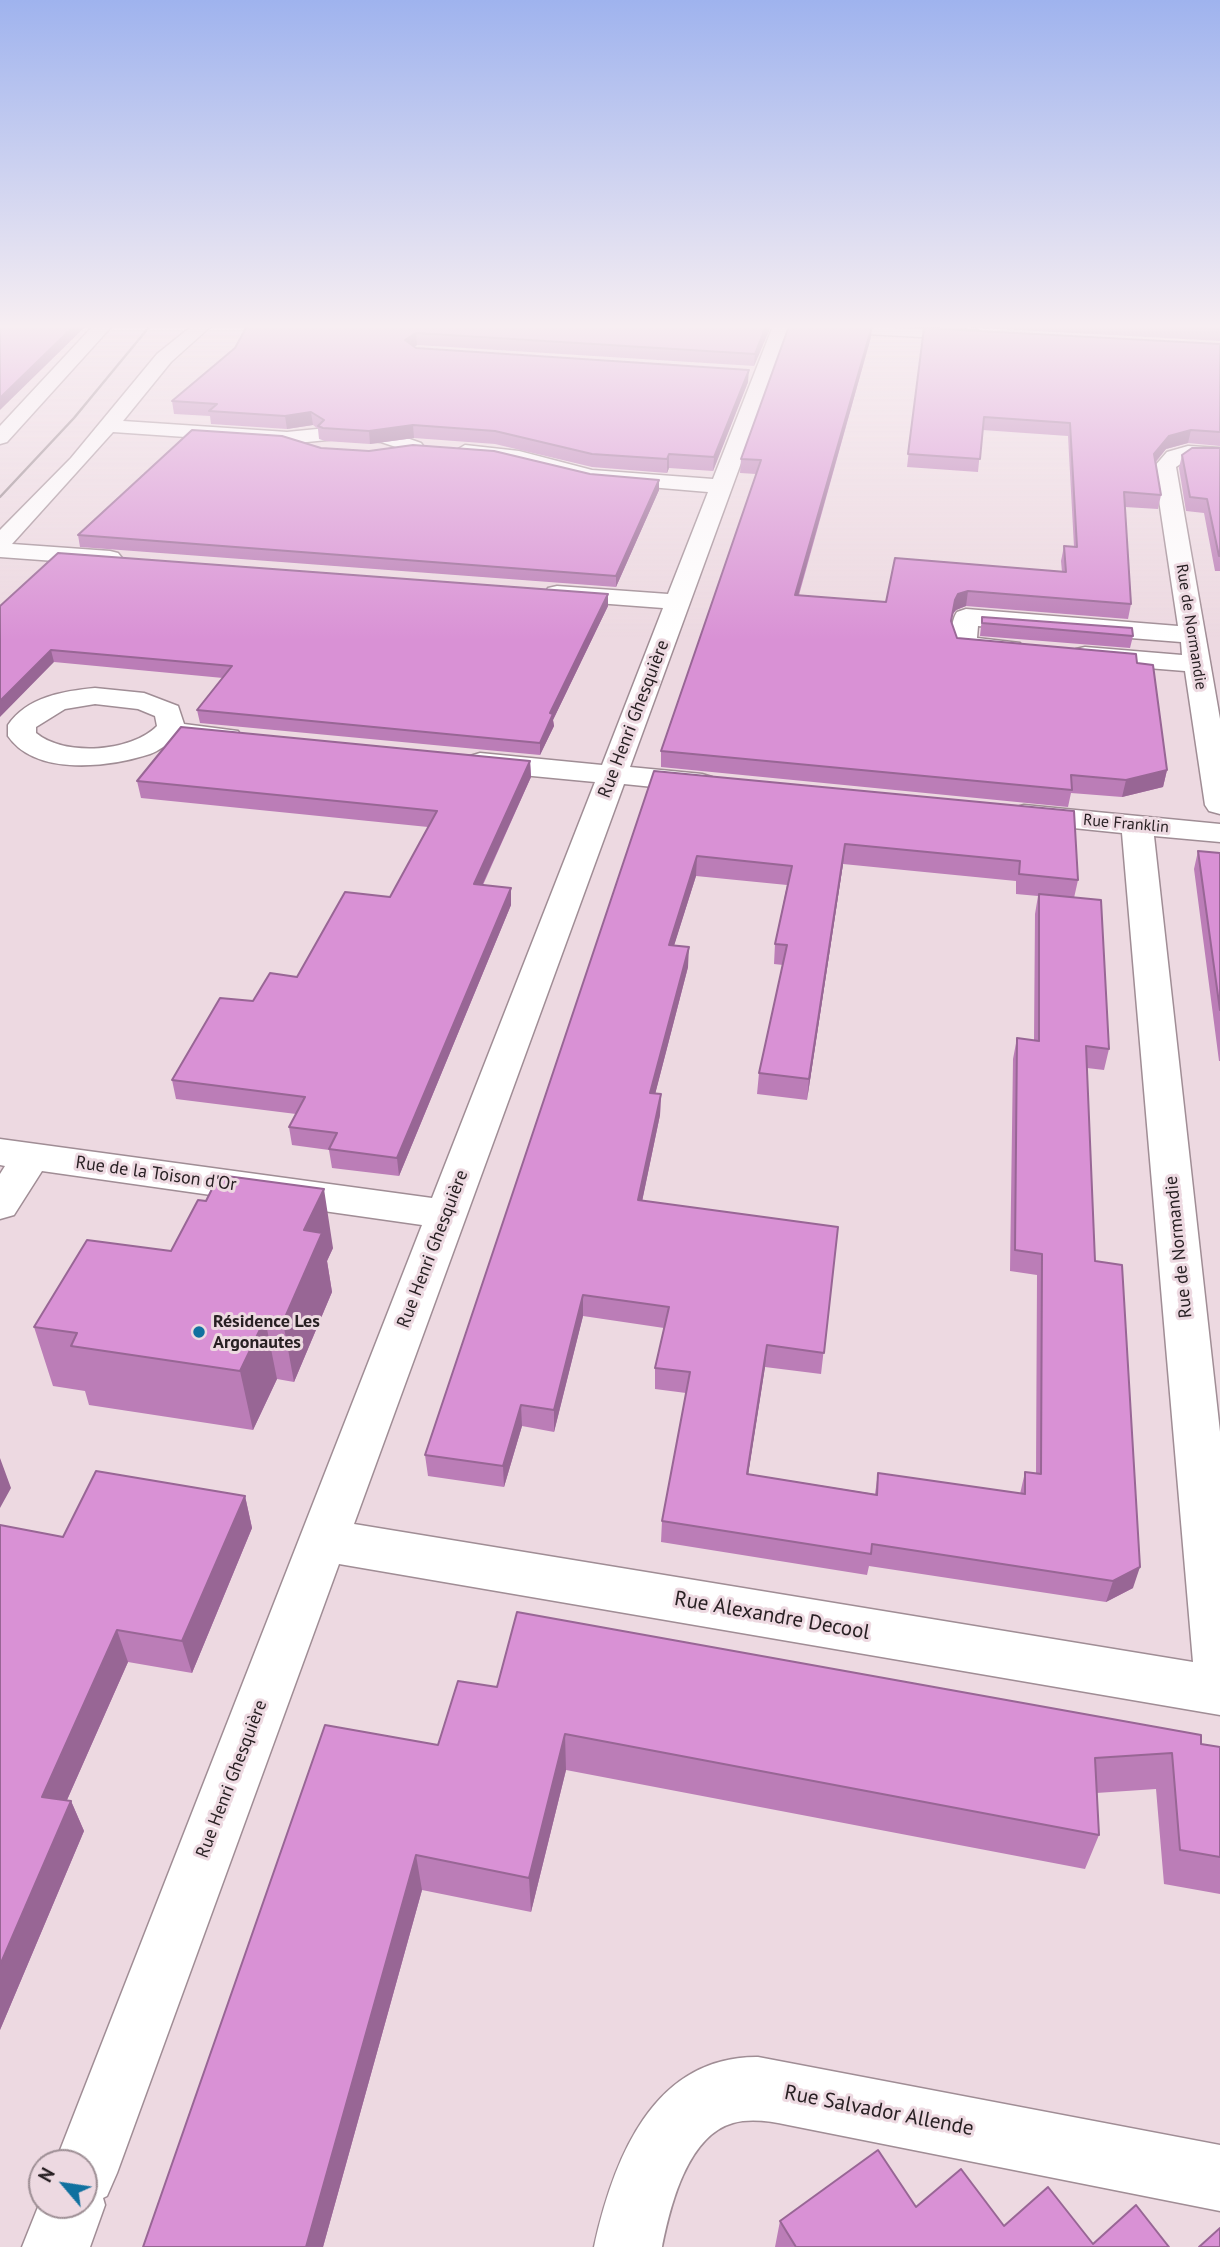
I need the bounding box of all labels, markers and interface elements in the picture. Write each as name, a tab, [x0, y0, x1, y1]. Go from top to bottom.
street label: Rue de Normandie	[1172, 563, 1210, 691]
street label: Rue Henri Ghesquière	[594, 637, 674, 801]
street label: Rue Franklin	[1082, 811, 1170, 837]
street label: Rue de la Toison d'Or	[74, 1152, 238, 1196]
street label: Rue Henri Ghesquière	[393, 1167, 473, 1331]
street label: Rue de Normandie	[1161, 1175, 1197, 1319]
place label: Résidence Les Argonautes	[213, 1311, 320, 1354]
marker: Résidence Les Argonautes	[191, 1324, 207, 1340]
street label: Rue Alexandre Decool	[672, 1586, 872, 1646]
street label: Rue Henri Ghesquière	[192, 1697, 272, 1861]
street label: Rue Salvador Allende	[782, 2080, 976, 2142]
north arrow	[28, 2149, 98, 2219]
text: N	[33, 2164, 60, 2186]

